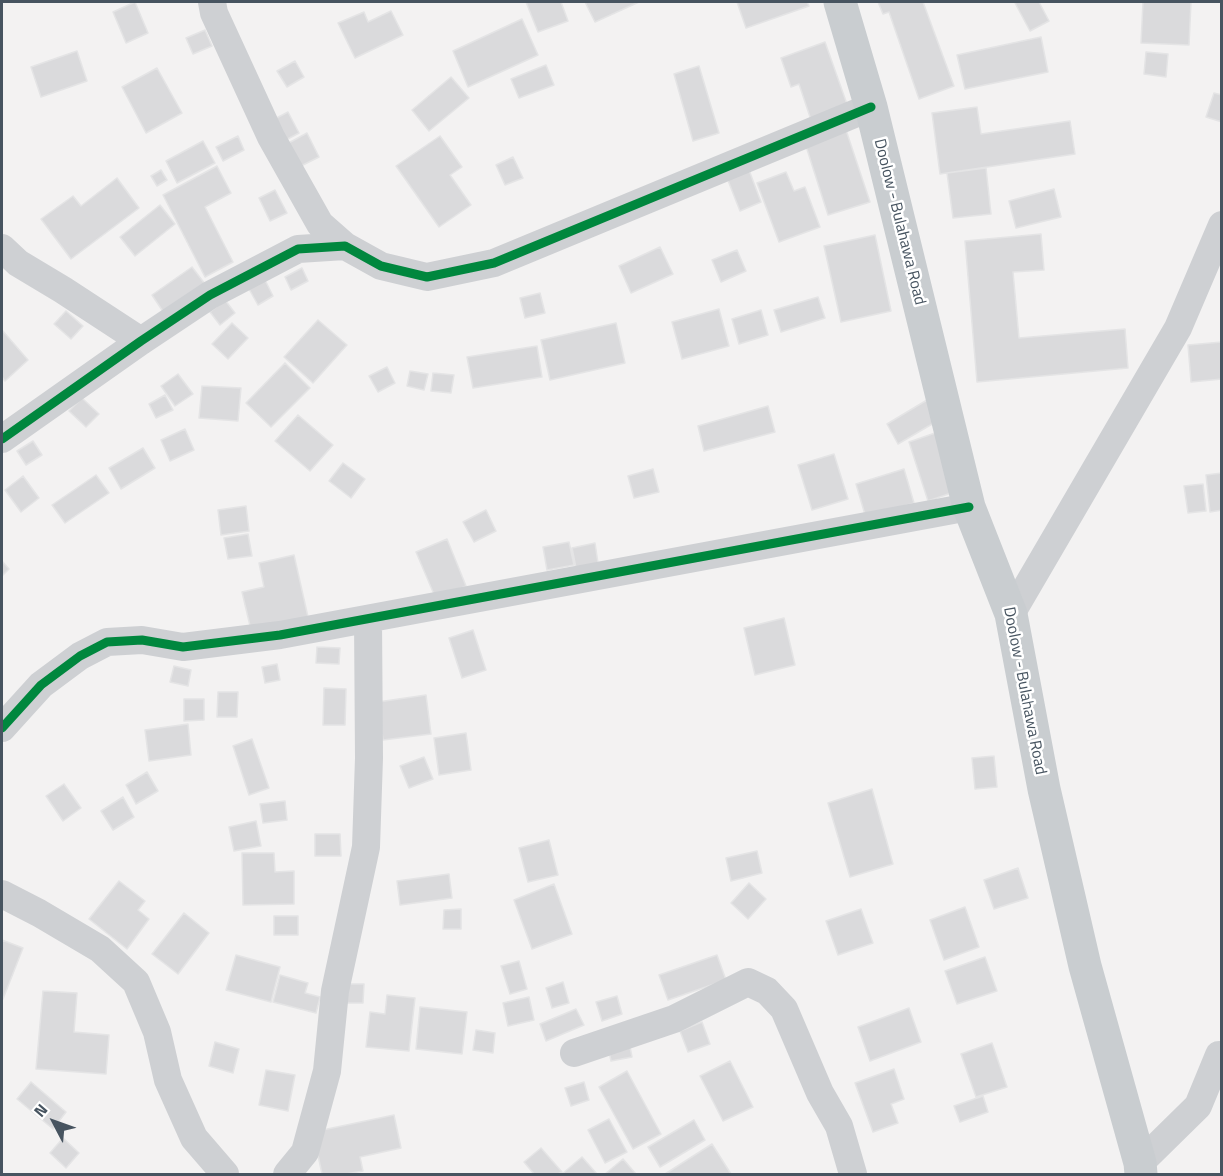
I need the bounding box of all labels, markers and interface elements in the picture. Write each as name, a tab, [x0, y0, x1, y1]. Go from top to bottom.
street label: Doolow - Bulahawa Road	[869, 137, 929, 307]
street label: Doolow - Bulahawa Road	[998, 605, 1050, 777]
north arrow	[24, 1092, 84, 1152]
text: N	[28, 1098, 53, 1122]

